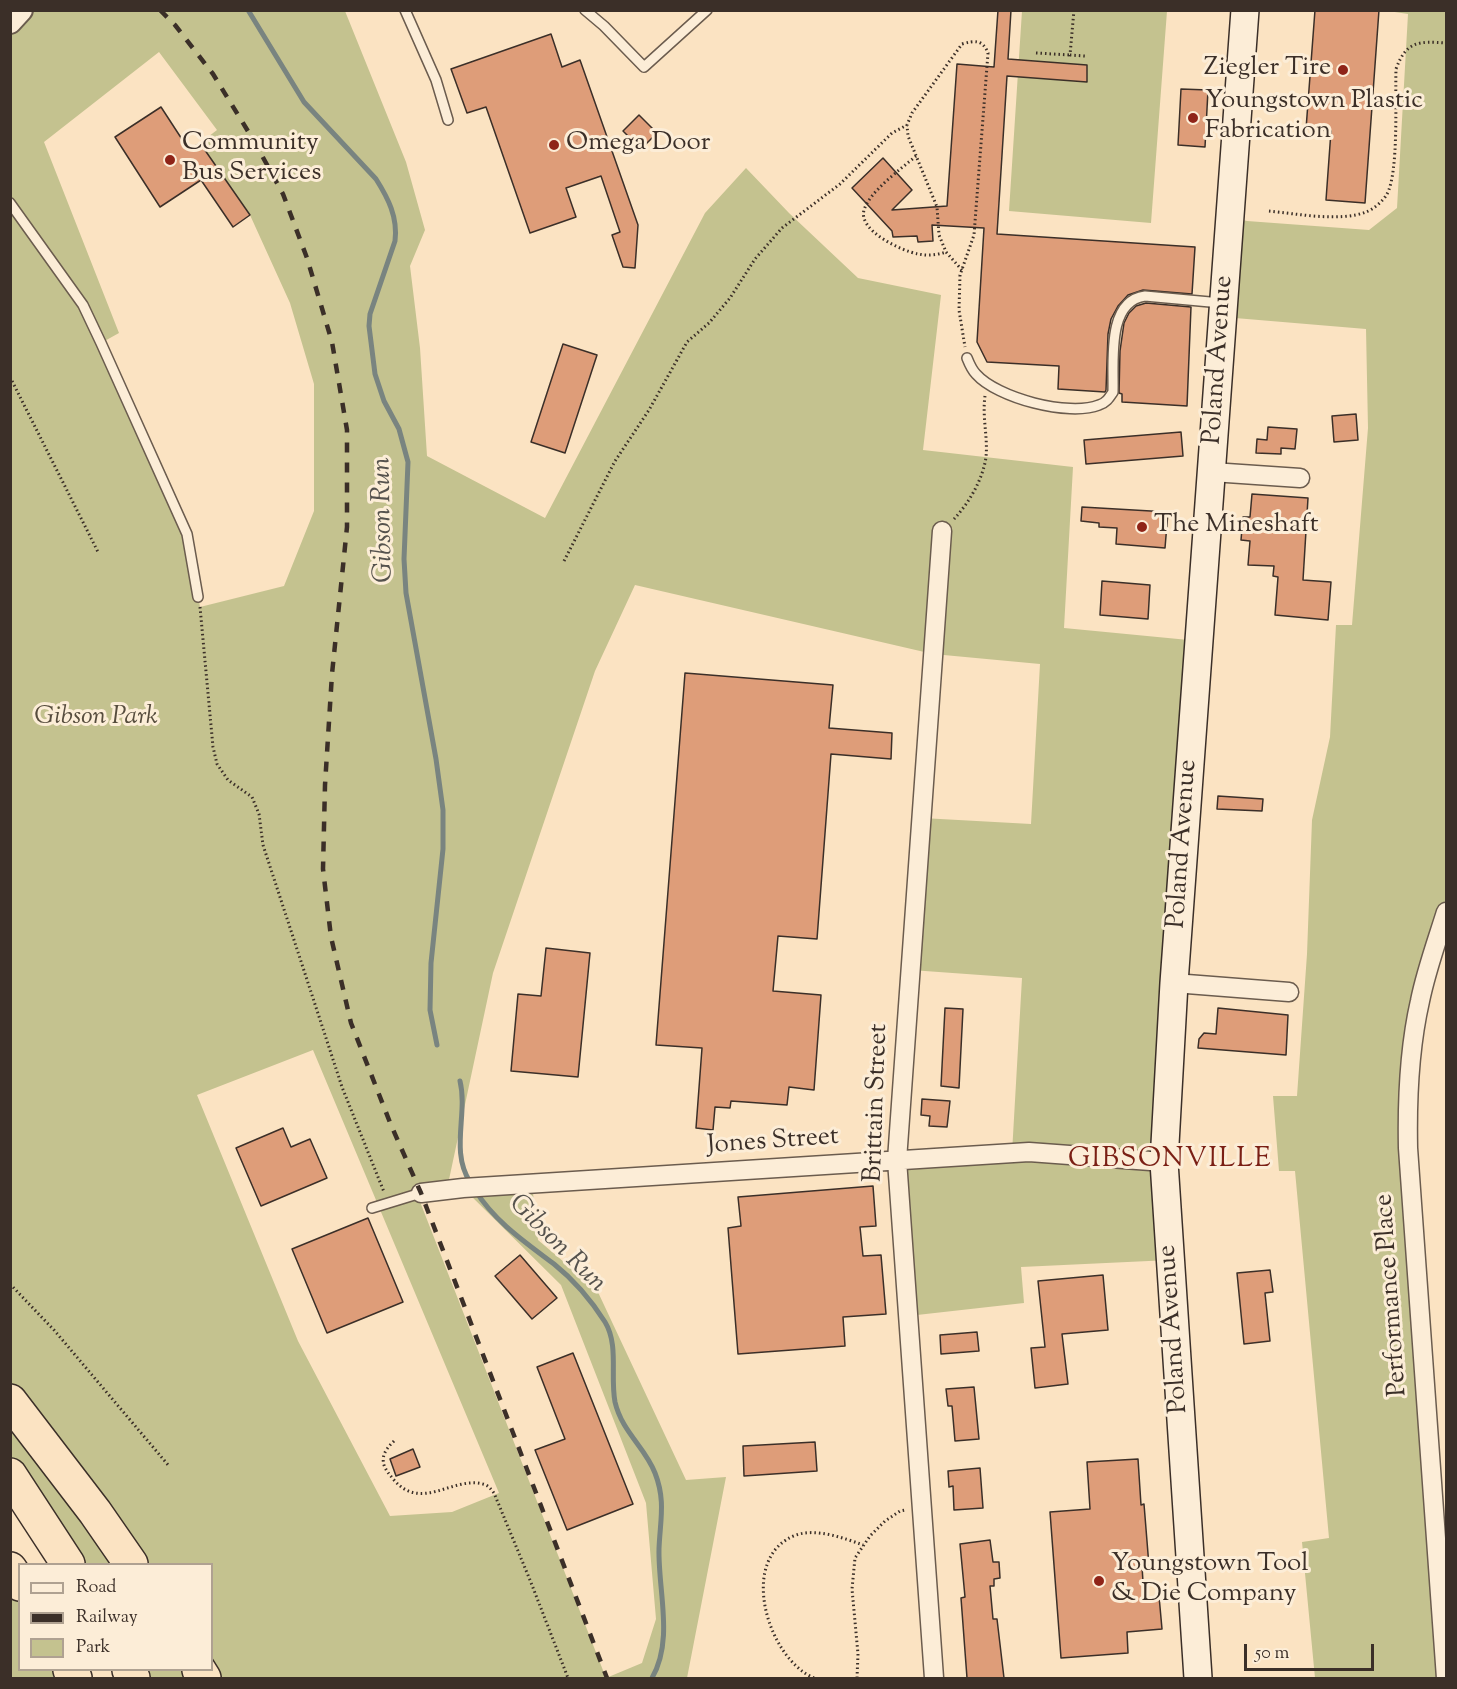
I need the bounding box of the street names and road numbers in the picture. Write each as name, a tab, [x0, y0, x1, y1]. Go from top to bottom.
street label: Poland Avenue	[1199, 275, 1241, 445]
street label: Poland Avenue	[1163, 759, 1205, 929]
street label: Brittain Street	[860, 1023, 896, 1183]
street label: Jones Street	[706, 1123, 840, 1163]
street label: Performance Place	[1370, 1193, 1416, 1397]
street label: Poland Avenue	[1154, 1244, 1196, 1414]

